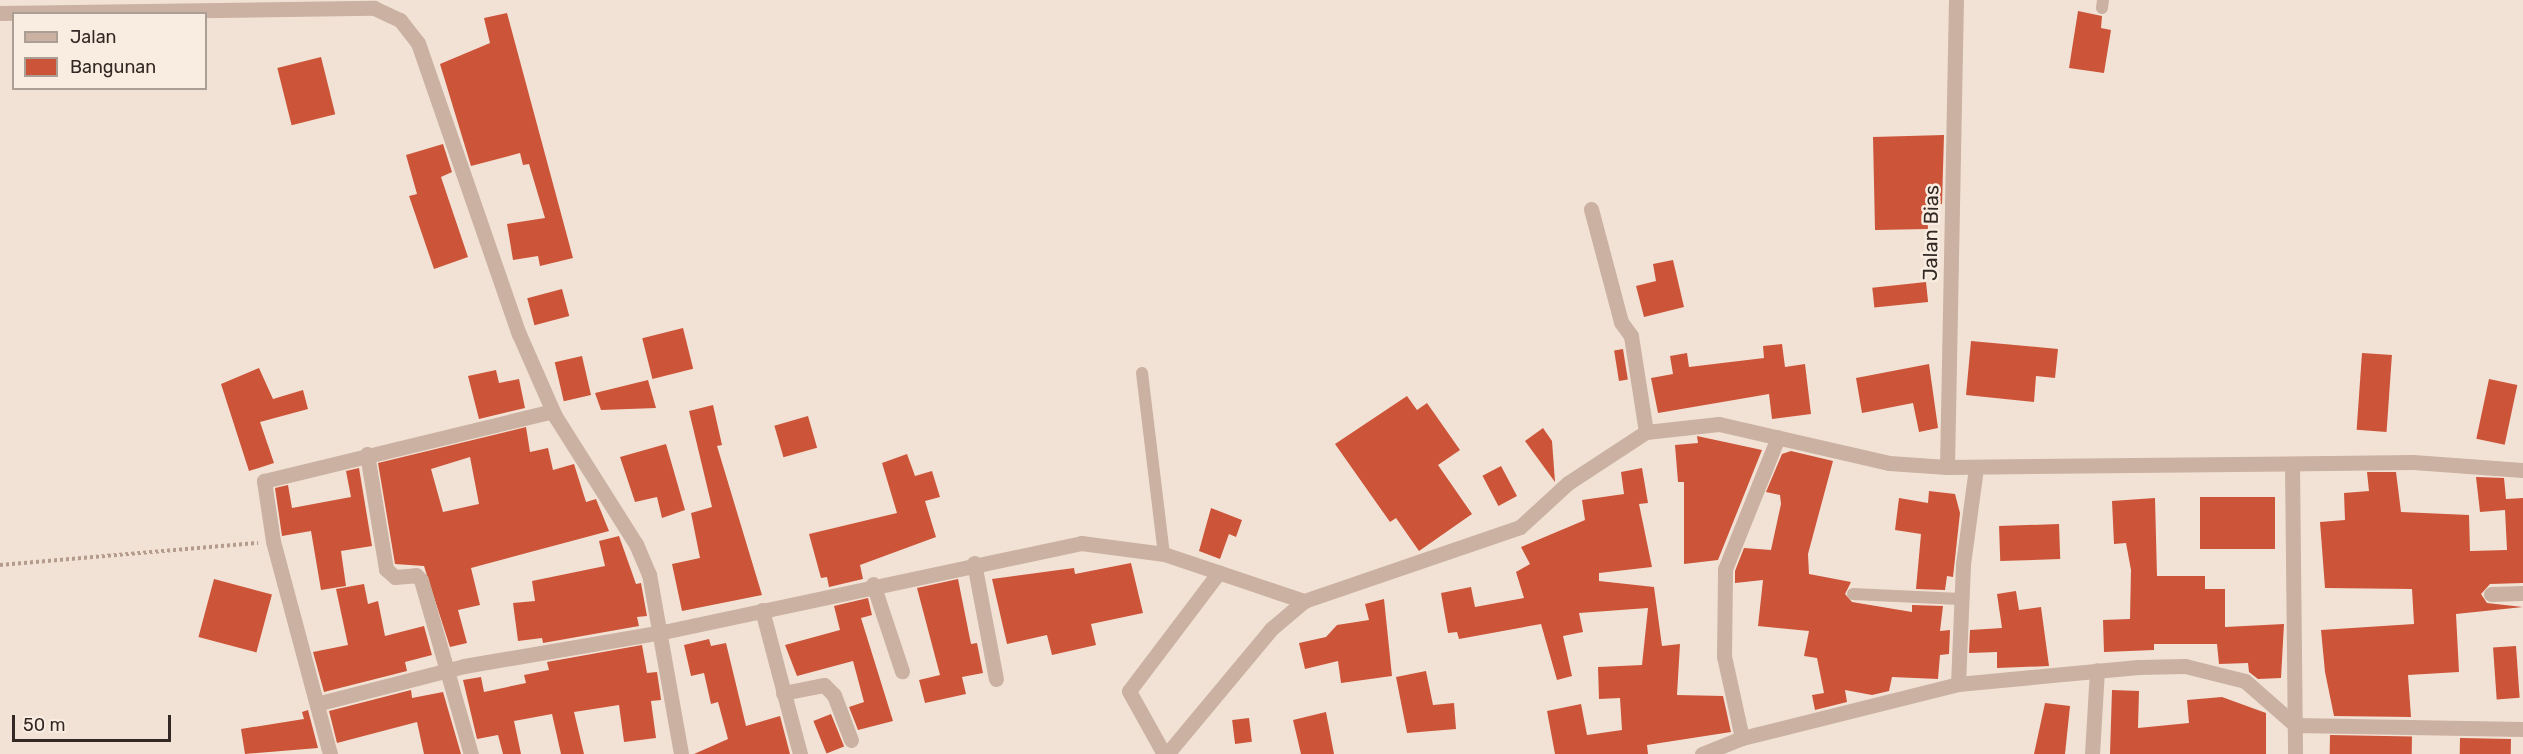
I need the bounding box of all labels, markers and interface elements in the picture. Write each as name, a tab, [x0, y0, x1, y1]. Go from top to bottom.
legend	[12, 12, 207, 90]
text: Jalan	[70, 26, 117, 48]
text: Bangunan	[70, 56, 156, 78]
street label: Jalan Bias	[1918, 185, 1944, 281]
scale bar	[15, 703, 174, 741]
text: 50 m	[23, 714, 66, 736]

